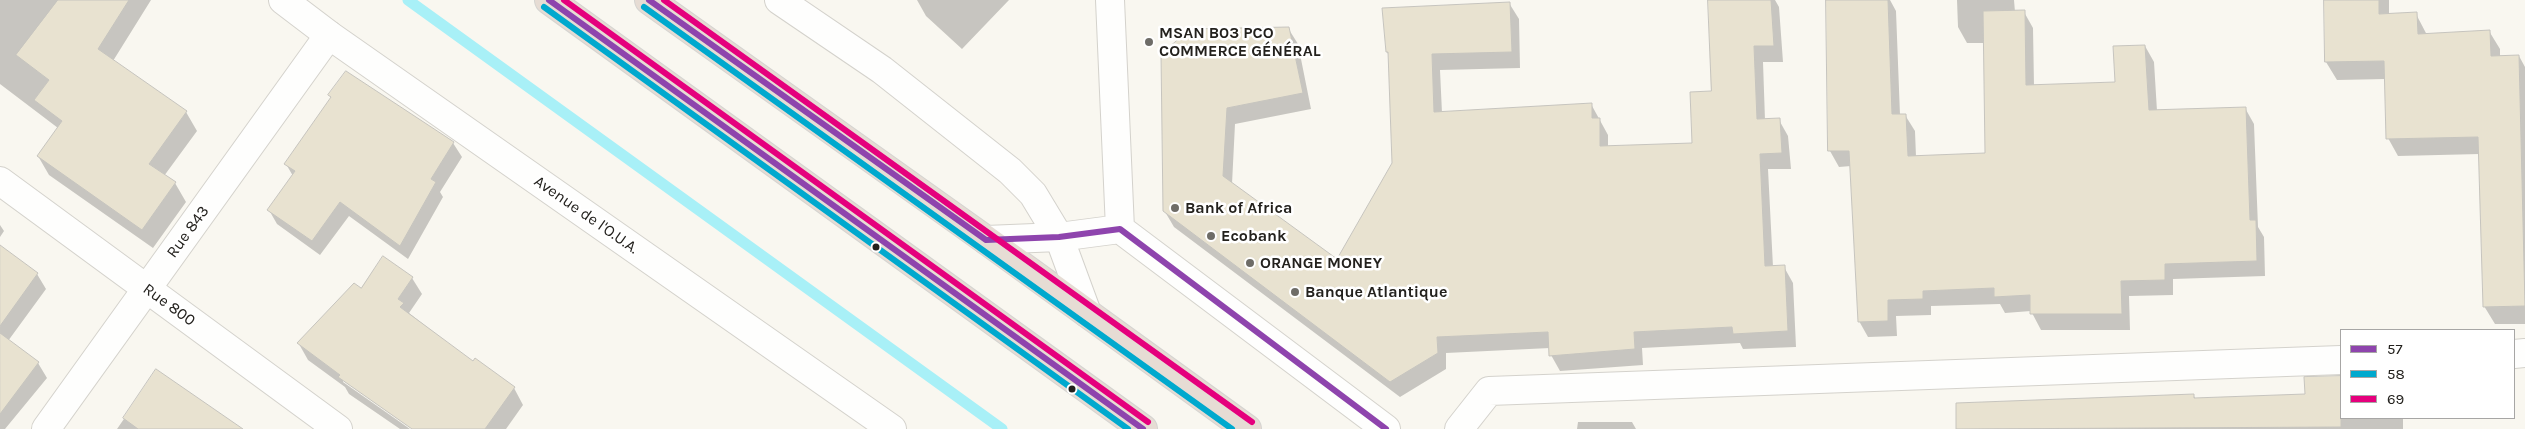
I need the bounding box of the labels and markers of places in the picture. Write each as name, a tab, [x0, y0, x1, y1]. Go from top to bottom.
place label: MSAN B03 PCO COMMERCE GÉNÉRAL	[1159, 23, 1321, 61]
marker: MSAN B03 PCO COMMERCE GÉNÉRAL	[1143, 36, 1155, 48]
place label: Bank of Africa	[1185, 198, 1292, 218]
marker: Bank of Africa	[1169, 202, 1181, 214]
place label: Ecobank	[1221, 226, 1287, 246]
marker: Ecobank	[1205, 230, 1217, 242]
unlabelled marker	[871, 242, 881, 252]
place label: ORANGE MONEY	[1260, 253, 1382, 273]
marker: ORANGE MONEY	[1244, 257, 1256, 269]
place label: Banque Atlantique	[1305, 282, 1447, 302]
marker: Banque Atlantique	[1289, 286, 1301, 298]
unlabelled marker	[1067, 384, 1077, 394]

